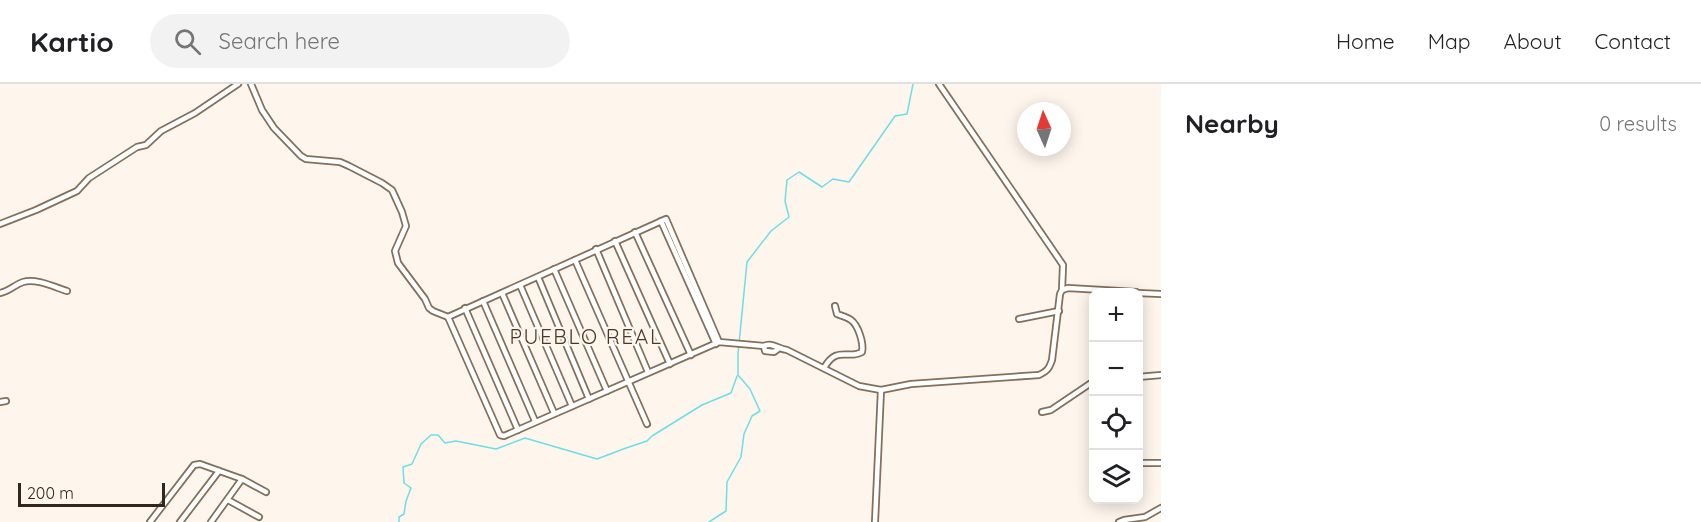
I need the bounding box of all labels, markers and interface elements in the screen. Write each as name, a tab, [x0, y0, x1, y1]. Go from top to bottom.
search box	[150, 14, 570, 68]
text: Kartio	[30, 24, 114, 59]
icon: search	[171, 25, 204, 58]
text: Search here	[219, 27, 340, 55]
text: Home	[1336, 28, 1395, 54]
text: Map	[1428, 28, 1471, 54]
text: About	[1504, 28, 1562, 54]
text: Contact	[1595, 28, 1671, 54]
north arrow	[1017, 102, 1071, 156]
text: Nearby	[1185, 107, 1279, 140]
text: 0 results	[1599, 111, 1677, 136]
map controls	[1089, 288, 1143, 504]
button: +	[1089, 288, 1143, 342]
district label: PUEBLO REAL	[509, 323, 663, 349]
button: −	[1089, 342, 1143, 396]
button: locate	[1089, 396, 1143, 450]
button: layers	[1089, 450, 1143, 504]
scale bar	[18, 480, 165, 508]
text: 200 m	[27, 483, 74, 503]

